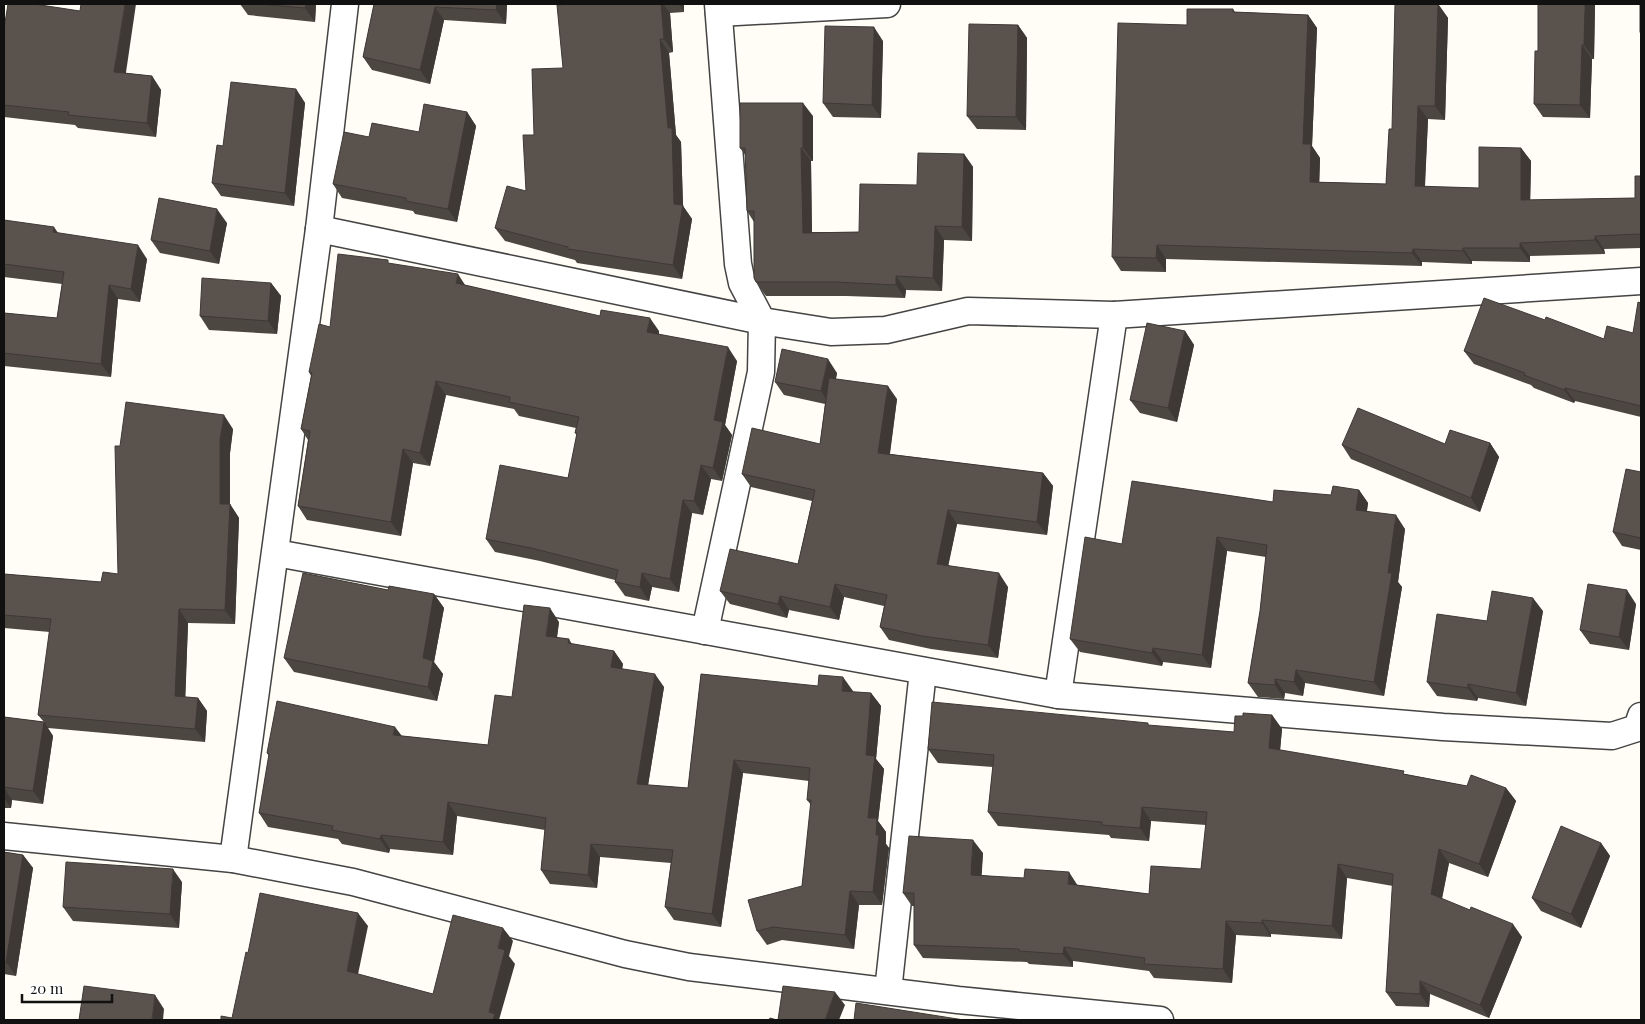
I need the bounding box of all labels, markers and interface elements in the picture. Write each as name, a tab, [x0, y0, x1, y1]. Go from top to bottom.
scale bar	[22, 972, 112, 1004]
text: 20 m	[30, 978, 64, 998]

